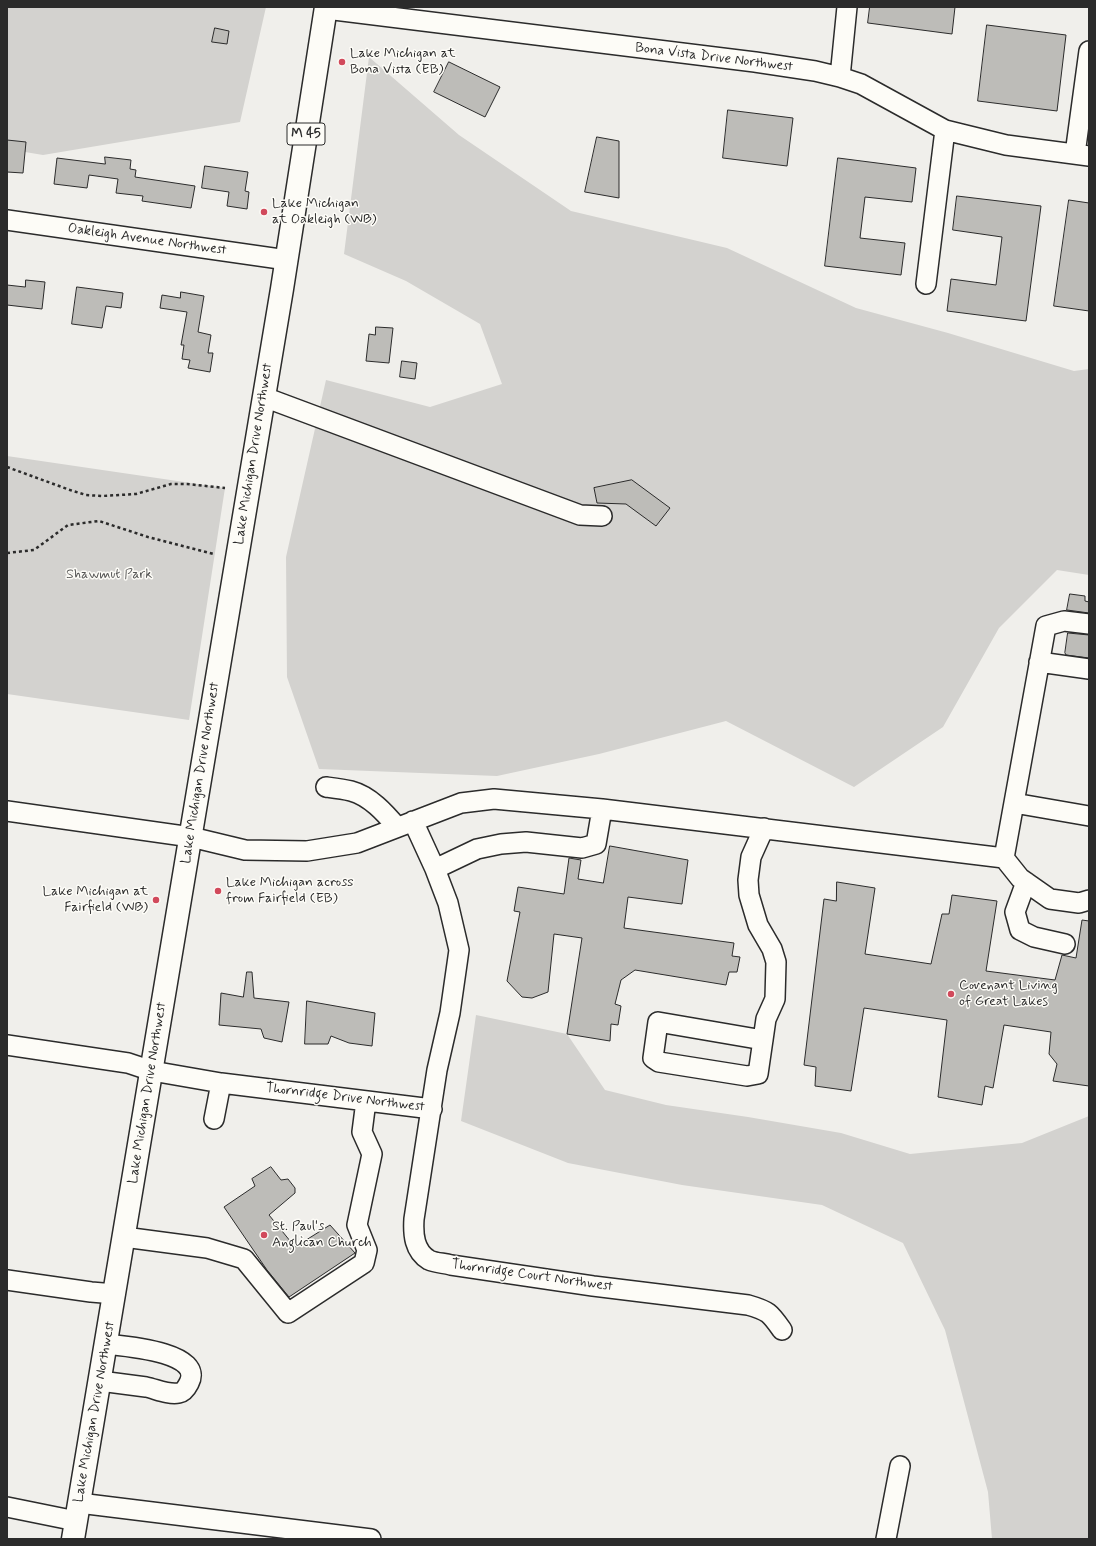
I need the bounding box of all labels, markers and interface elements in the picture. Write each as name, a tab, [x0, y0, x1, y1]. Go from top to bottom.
street label: Bona Vista Drive Northwest	[634, 40, 794, 76]
place label: Lake Michigan at Bona Vista (EB)	[350, 46, 456, 78]
marker: Lake Michigan at Bona Vista (EB)	[337, 57, 347, 67]
road number: M 45	[287, 123, 325, 145]
place label: Lake Michigan at Oakleigh (WB)	[272, 196, 376, 228]
marker: Lake Michigan at Oakleigh (WB)	[259, 207, 269, 217]
street label: Oakleigh Avenue Northwest	[67, 221, 227, 259]
street label: Lake Michigan Drive Northwest	[231, 362, 277, 546]
park label: Shawmut Park	[66, 567, 152, 583]
street label: Lake Michigan Drive Northwest	[178, 681, 224, 865]
place label: Lake Michigan across from Fairfield (EB)	[226, 875, 354, 908]
place label: Lake Michigan at Fairfield (WB)	[42, 884, 148, 916]
marker: Lake Michigan across from Fairfield (EB)	[213, 886, 223, 896]
marker: Lake Michigan at Fairfield (WB)	[151, 895, 161, 905]
place label: Covenant Living of Great Lakes	[959, 978, 1058, 1010]
marker: Covenant Living of Great Lakes	[946, 989, 956, 999]
street label: Lake Michigan Drive Northwest	[125, 1001, 171, 1185]
street label: Thornridge Drive Northwest	[265, 1080, 425, 1116]
place label: St. Paul's Anglican Church	[272, 1219, 372, 1252]
marker: St. Paul's Anglican Church	[259, 1230, 269, 1240]
street label: Thornridge Court Northwest	[450, 1256, 614, 1296]
street label: Lake Michigan Drive Northwest	[71, 1320, 119, 1504]

